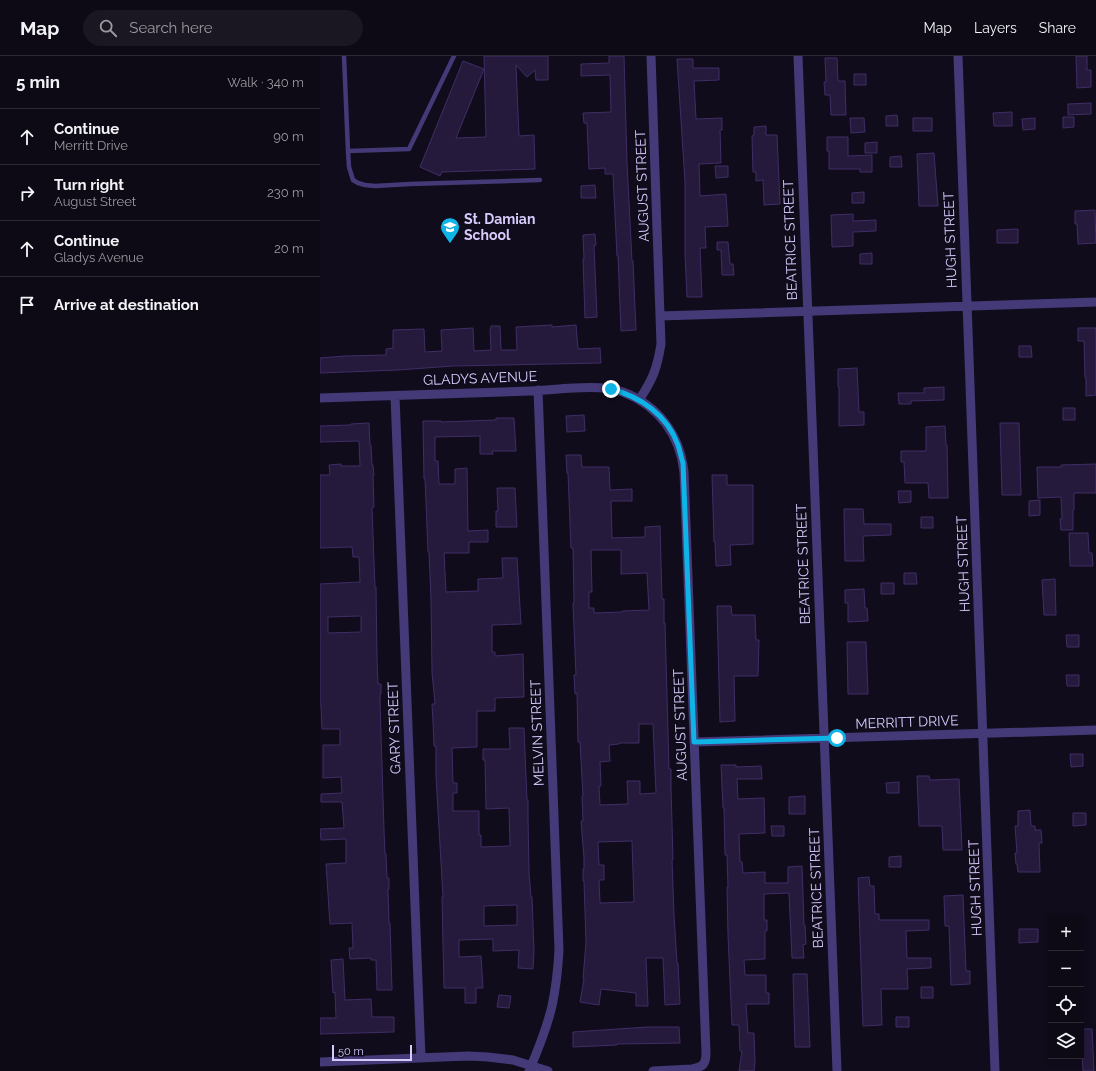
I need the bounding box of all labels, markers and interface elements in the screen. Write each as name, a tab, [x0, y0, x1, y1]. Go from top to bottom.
search box	[83, 10, 363, 46]
text: Map	[20, 17, 59, 39]
icon: search	[97, 17, 119, 39]
text: Search here	[129, 19, 213, 37]
text: Map	[924, 20, 952, 36]
text: Layers	[974, 20, 1017, 36]
text: Share	[1039, 20, 1076, 36]
text: 5 min	[16, 72, 60, 92]
text: Walk · 340 m	[227, 75, 304, 90]
text: Continue	[54, 120, 119, 138]
icon: ahead	[16, 126, 38, 148]
text: 90 m	[273, 129, 304, 144]
street label: AUGUST STREET	[632, 129, 652, 242]
text: Merritt Drive	[54, 138, 128, 153]
text: Turn right	[54, 176, 124, 194]
street label: BEATRICE STREET	[780, 179, 800, 301]
icon: right	[16, 182, 38, 204]
text: 230 m	[267, 185, 304, 200]
street label: HUGH STREET	[940, 191, 960, 289]
text: August Street	[54, 194, 136, 209]
place label: St. Damian School	[464, 211, 535, 243]
school or university icon: St. Damian School	[439, 216, 461, 244]
text: Continue	[54, 232, 119, 250]
icon: ahead	[16, 238, 38, 260]
text: 20 m	[274, 241, 304, 256]
text: Gladys Avenue	[54, 250, 144, 265]
icon: arrive	[16, 294, 38, 316]
text: Arrive at destination	[54, 296, 199, 314]
street label: GLADYS AVENUE	[423, 368, 537, 388]
route end	[602, 380, 620, 398]
street label: BEATRICE STREET	[793, 503, 813, 625]
street label: HUGH STREET	[953, 515, 973, 613]
street label: AUGUST STREET	[670, 668, 690, 781]
street label: MELVIN STREET	[527, 679, 547, 787]
street label: GARY STREET	[384, 681, 404, 774]
street label: MERRITT DRIVE	[855, 712, 959, 732]
route start	[828, 729, 846, 747]
street label: BEATRICE STREET	[806, 827, 826, 949]
street label: HUGH STREET	[965, 839, 985, 937]
map controls	[1048, 915, 1084, 1059]
button: +	[1048, 915, 1084, 951]
button: −	[1048, 951, 1084, 987]
button: locate	[1048, 987, 1084, 1023]
button: layers	[1048, 1023, 1084, 1059]
scale bar	[332, 1043, 412, 1062]
text: 50 m	[338, 1045, 364, 1058]

